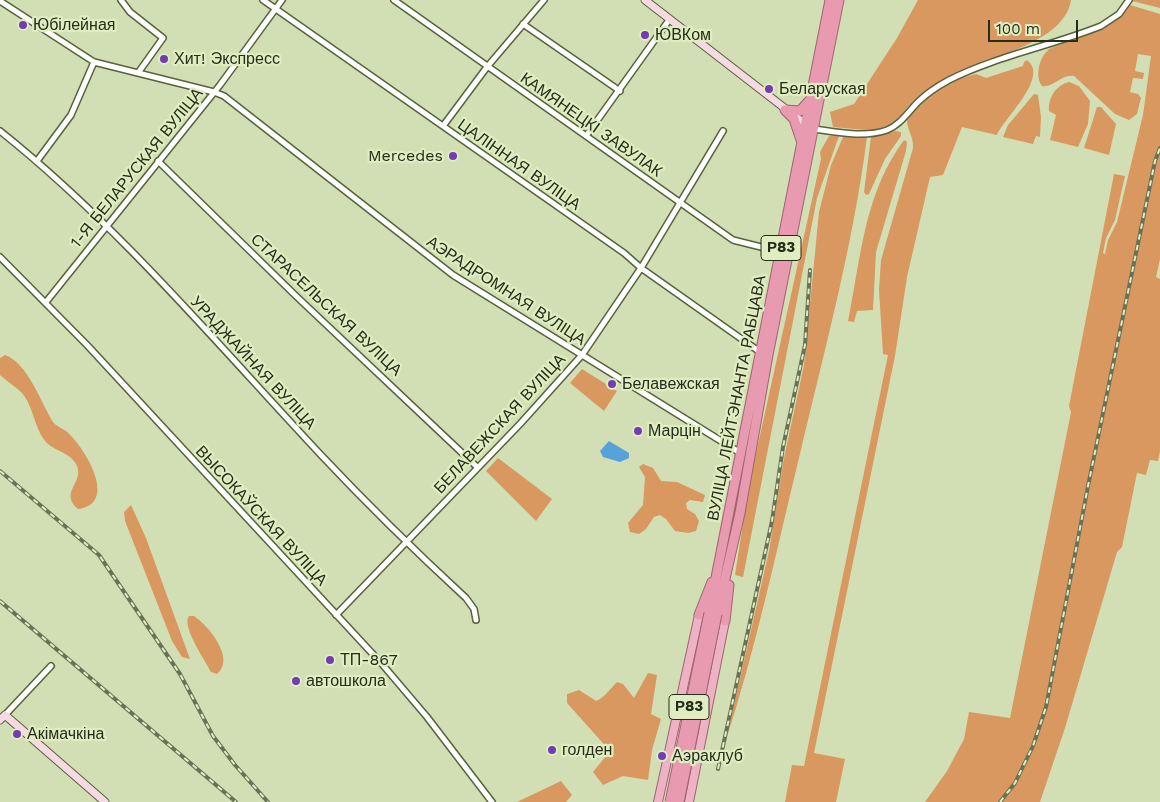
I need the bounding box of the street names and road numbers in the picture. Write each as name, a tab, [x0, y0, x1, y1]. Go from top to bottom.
street label: КАМЯНЕЦКІ ЗАВУЛАК	[516, 69, 666, 181]
street label: 1-Я БЕЛАРУСКАЯ ВУЛІЦА	[67, 84, 207, 252]
street label: ЦАЛІННАЯ ВУЛІЦА	[454, 115, 584, 215]
street label: СТАРАСЕЛЬСКАЯ ВУЛІЦА	[246, 230, 406, 380]
street label: АЭРАДРОМНАЯ ВУЛІЦА	[423, 232, 589, 350]
road number: Р83	[761, 236, 801, 260]
street label: ВУЛІЦА ЛЕЙТЭНАНТА РАБЦАВА	[704, 274, 770, 522]
street label: УРАДЖАЙНАЯ ВУЛІЦА	[186, 292, 320, 434]
street label: БЕЛАВЕЖСКАЯ ВУЛІЦА	[430, 350, 570, 498]
street label: ВЫСОКАЎСКАЯ ВУЛІЦА	[191, 442, 331, 590]
road number: Р83	[669, 694, 709, 720]

